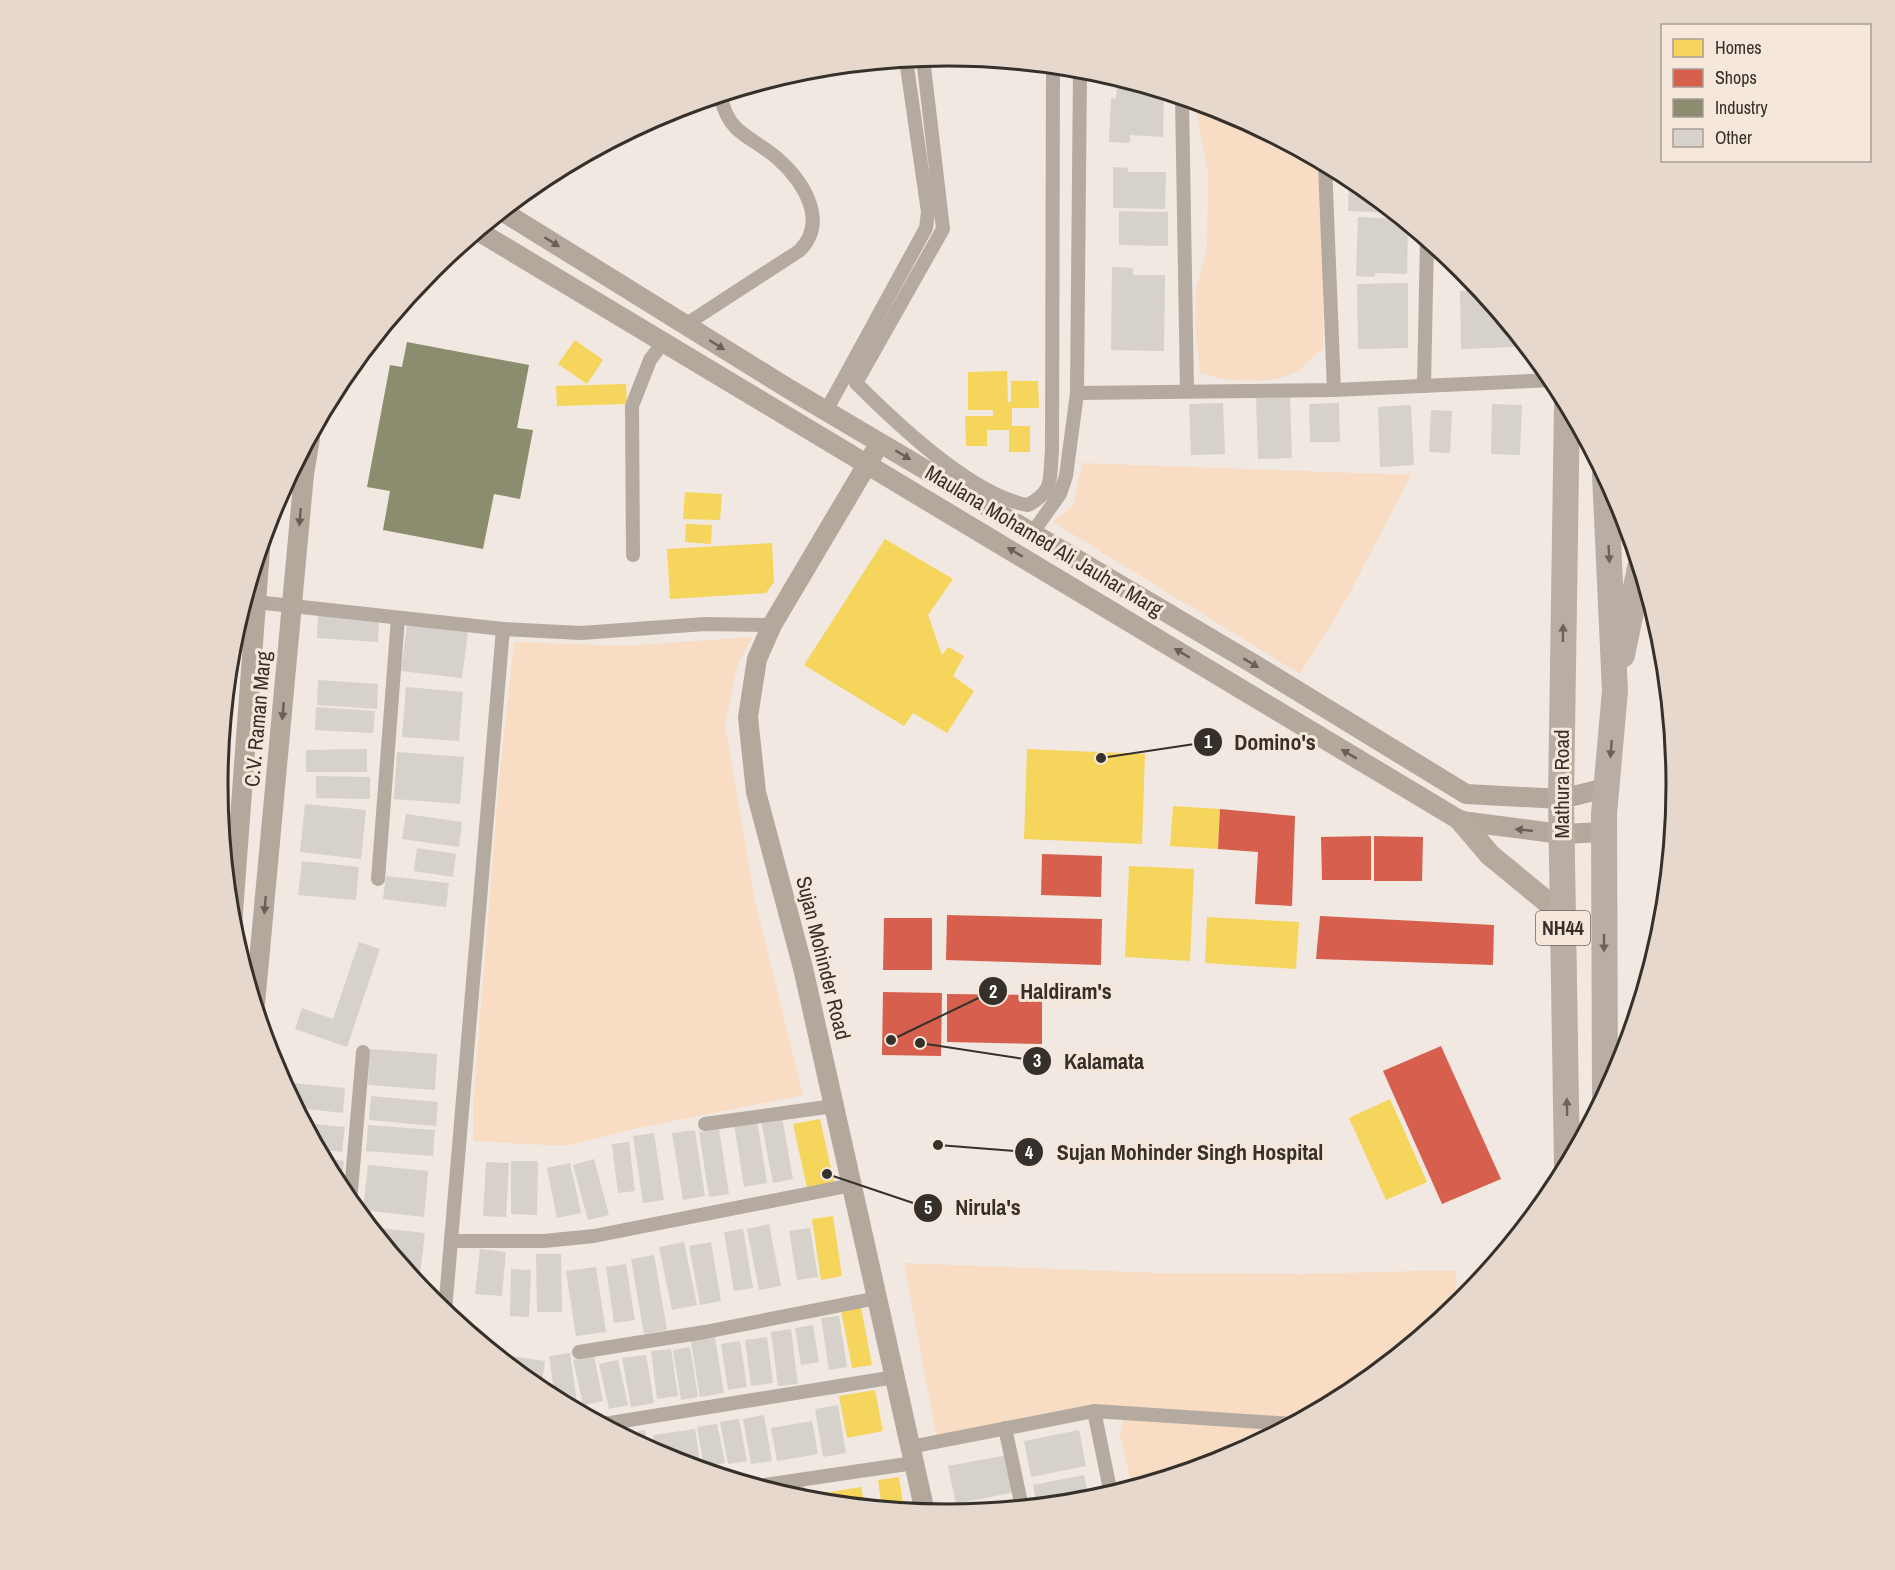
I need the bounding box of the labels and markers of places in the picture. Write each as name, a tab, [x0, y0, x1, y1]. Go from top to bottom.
callout: Domino's	[1193, 722, 1328, 762]
callout: Haldiram's	[978, 971, 1123, 1011]
callout: Kalamata	[1022, 1041, 1156, 1081]
callout: Sujan Mohinder Singh Hospital	[1014, 1132, 1335, 1172]
callout: Nirula's	[913, 1188, 1033, 1228]

